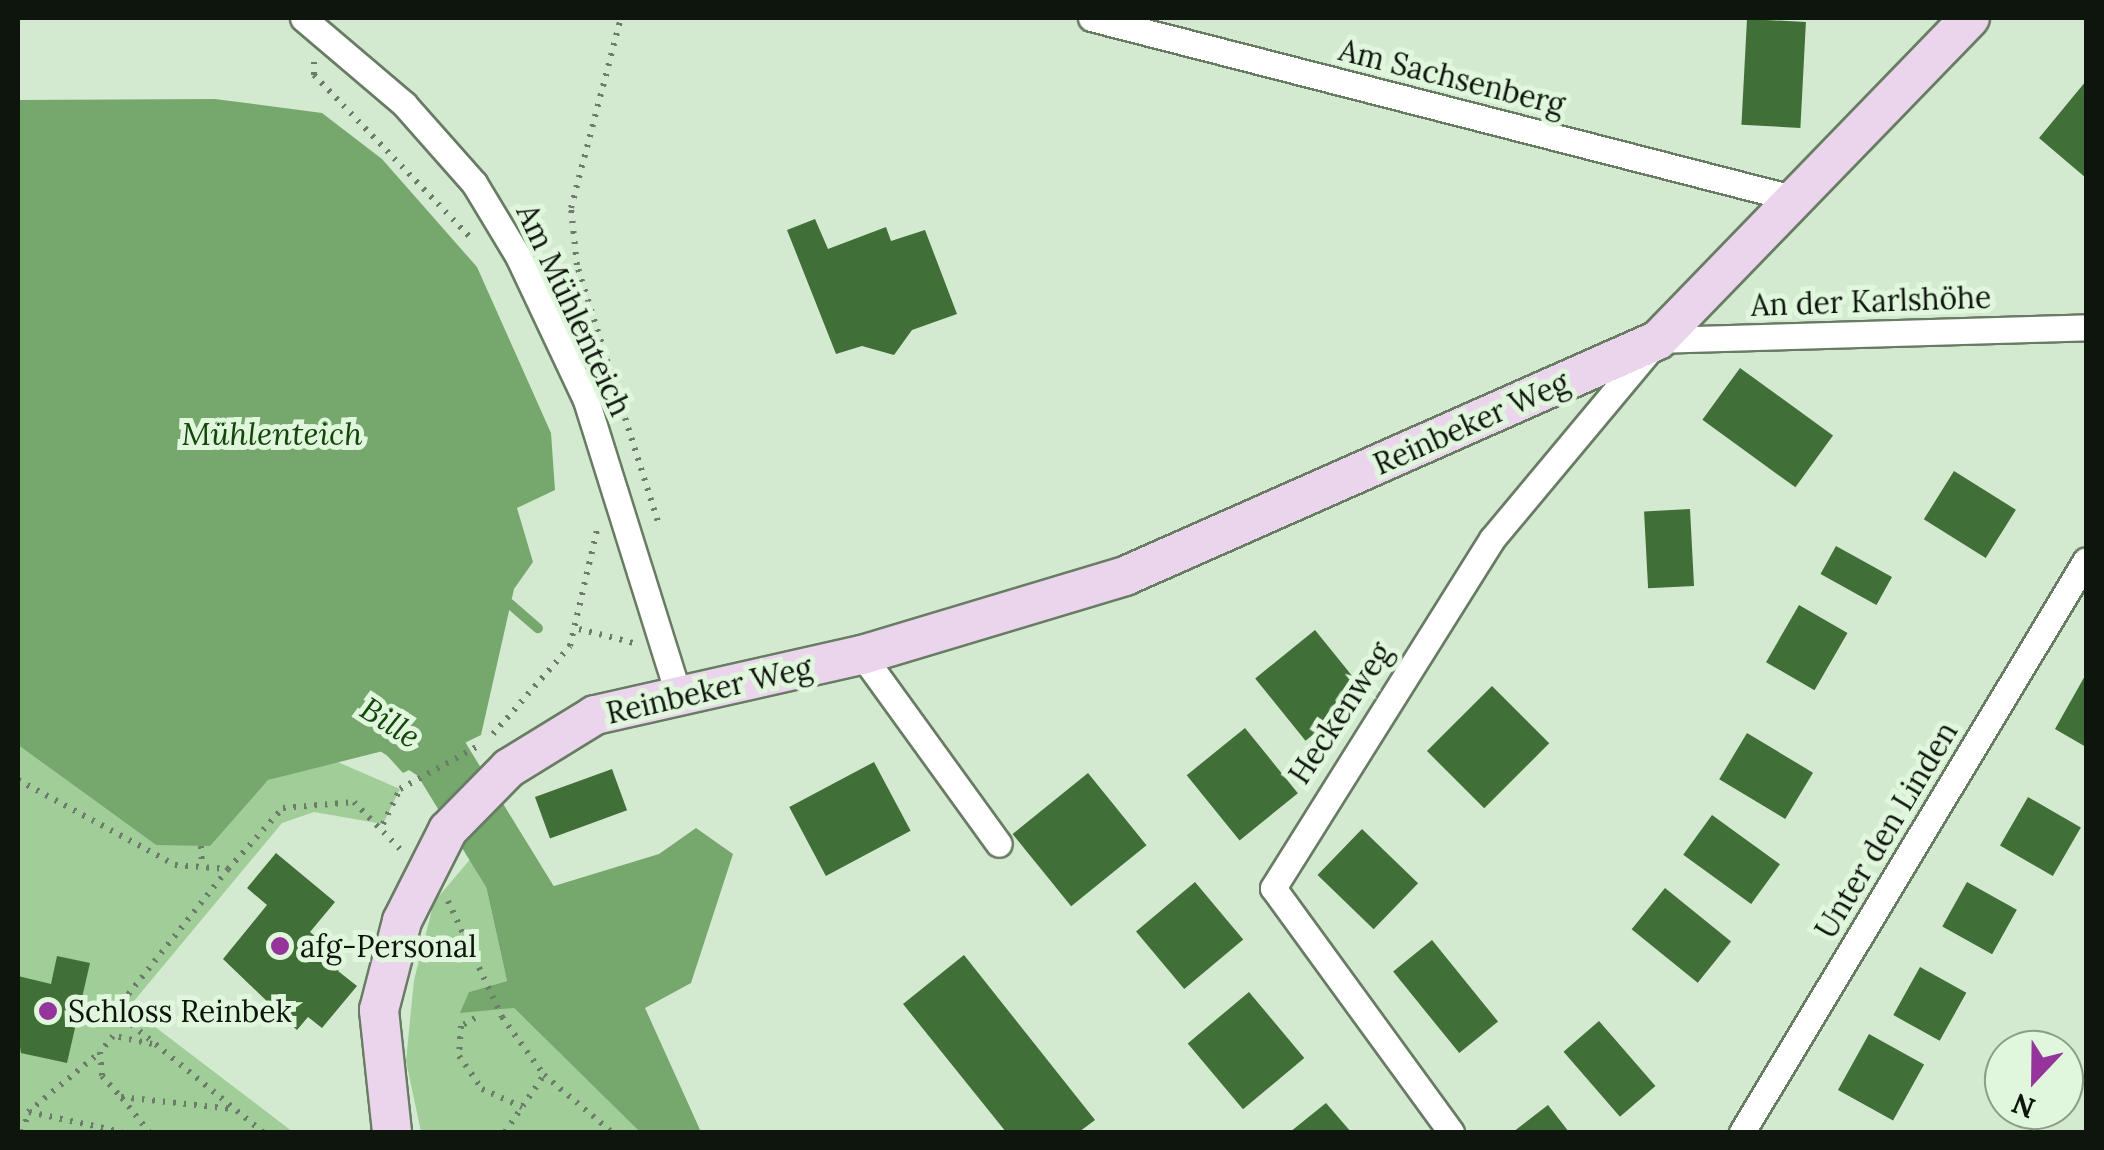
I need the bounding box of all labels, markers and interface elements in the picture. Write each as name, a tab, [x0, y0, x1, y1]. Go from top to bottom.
street label: Am Sachsenberg	[1335, 32, 1569, 122]
street label: Am Mühlenteich	[509, 198, 639, 422]
street label: An der Karlshöhe	[1750, 279, 1992, 323]
street label: Reinbeker Weg	[1368, 364, 1574, 482]
water label: Mühlenteich	[181, 415, 363, 453]
street label: Heckenweg	[1281, 636, 1399, 790]
street label: Reinbeker Weg	[603, 649, 815, 731]
water label: Bille	[353, 690, 427, 756]
street label: Unter den Linden	[1807, 715, 1965, 945]
place label: afg-Personal	[300, 928, 477, 964]
marker: afg-Personal	[269, 935, 291, 957]
place label: Schloss Reinbek	[68, 993, 292, 1029]
marker: Schloss Reinbek	[37, 1000, 59, 1022]
north arrow	[1984, 1030, 2084, 1130]
text: N	[2007, 1085, 2040, 1127]

